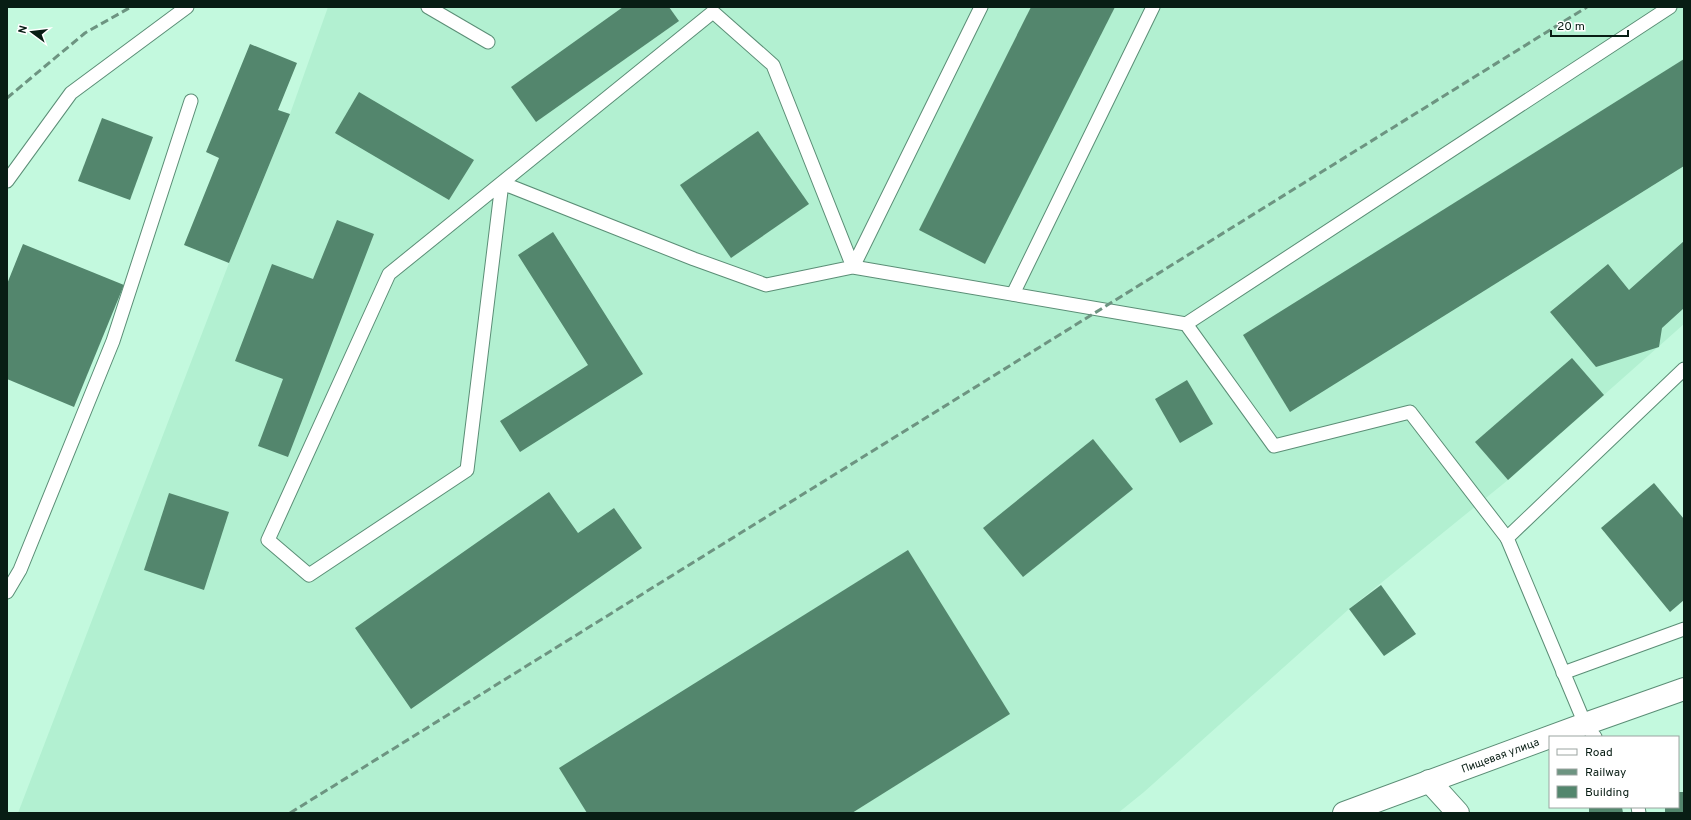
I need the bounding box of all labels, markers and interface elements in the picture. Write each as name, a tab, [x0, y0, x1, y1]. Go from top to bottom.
north arrow	[12, 12, 52, 52]
scale bar	[1551, 12, 1628, 38]
text: 20 m	[1557, 19, 1585, 35]
text: N	[16, 24, 31, 35]
street label: Пищевая улица	[1459, 735, 1541, 777]
legend	[1549, 736, 1679, 808]
text: Road	[1585, 745, 1613, 761]
text: Railway	[1585, 765, 1626, 781]
text: Building	[1585, 785, 1629, 801]

